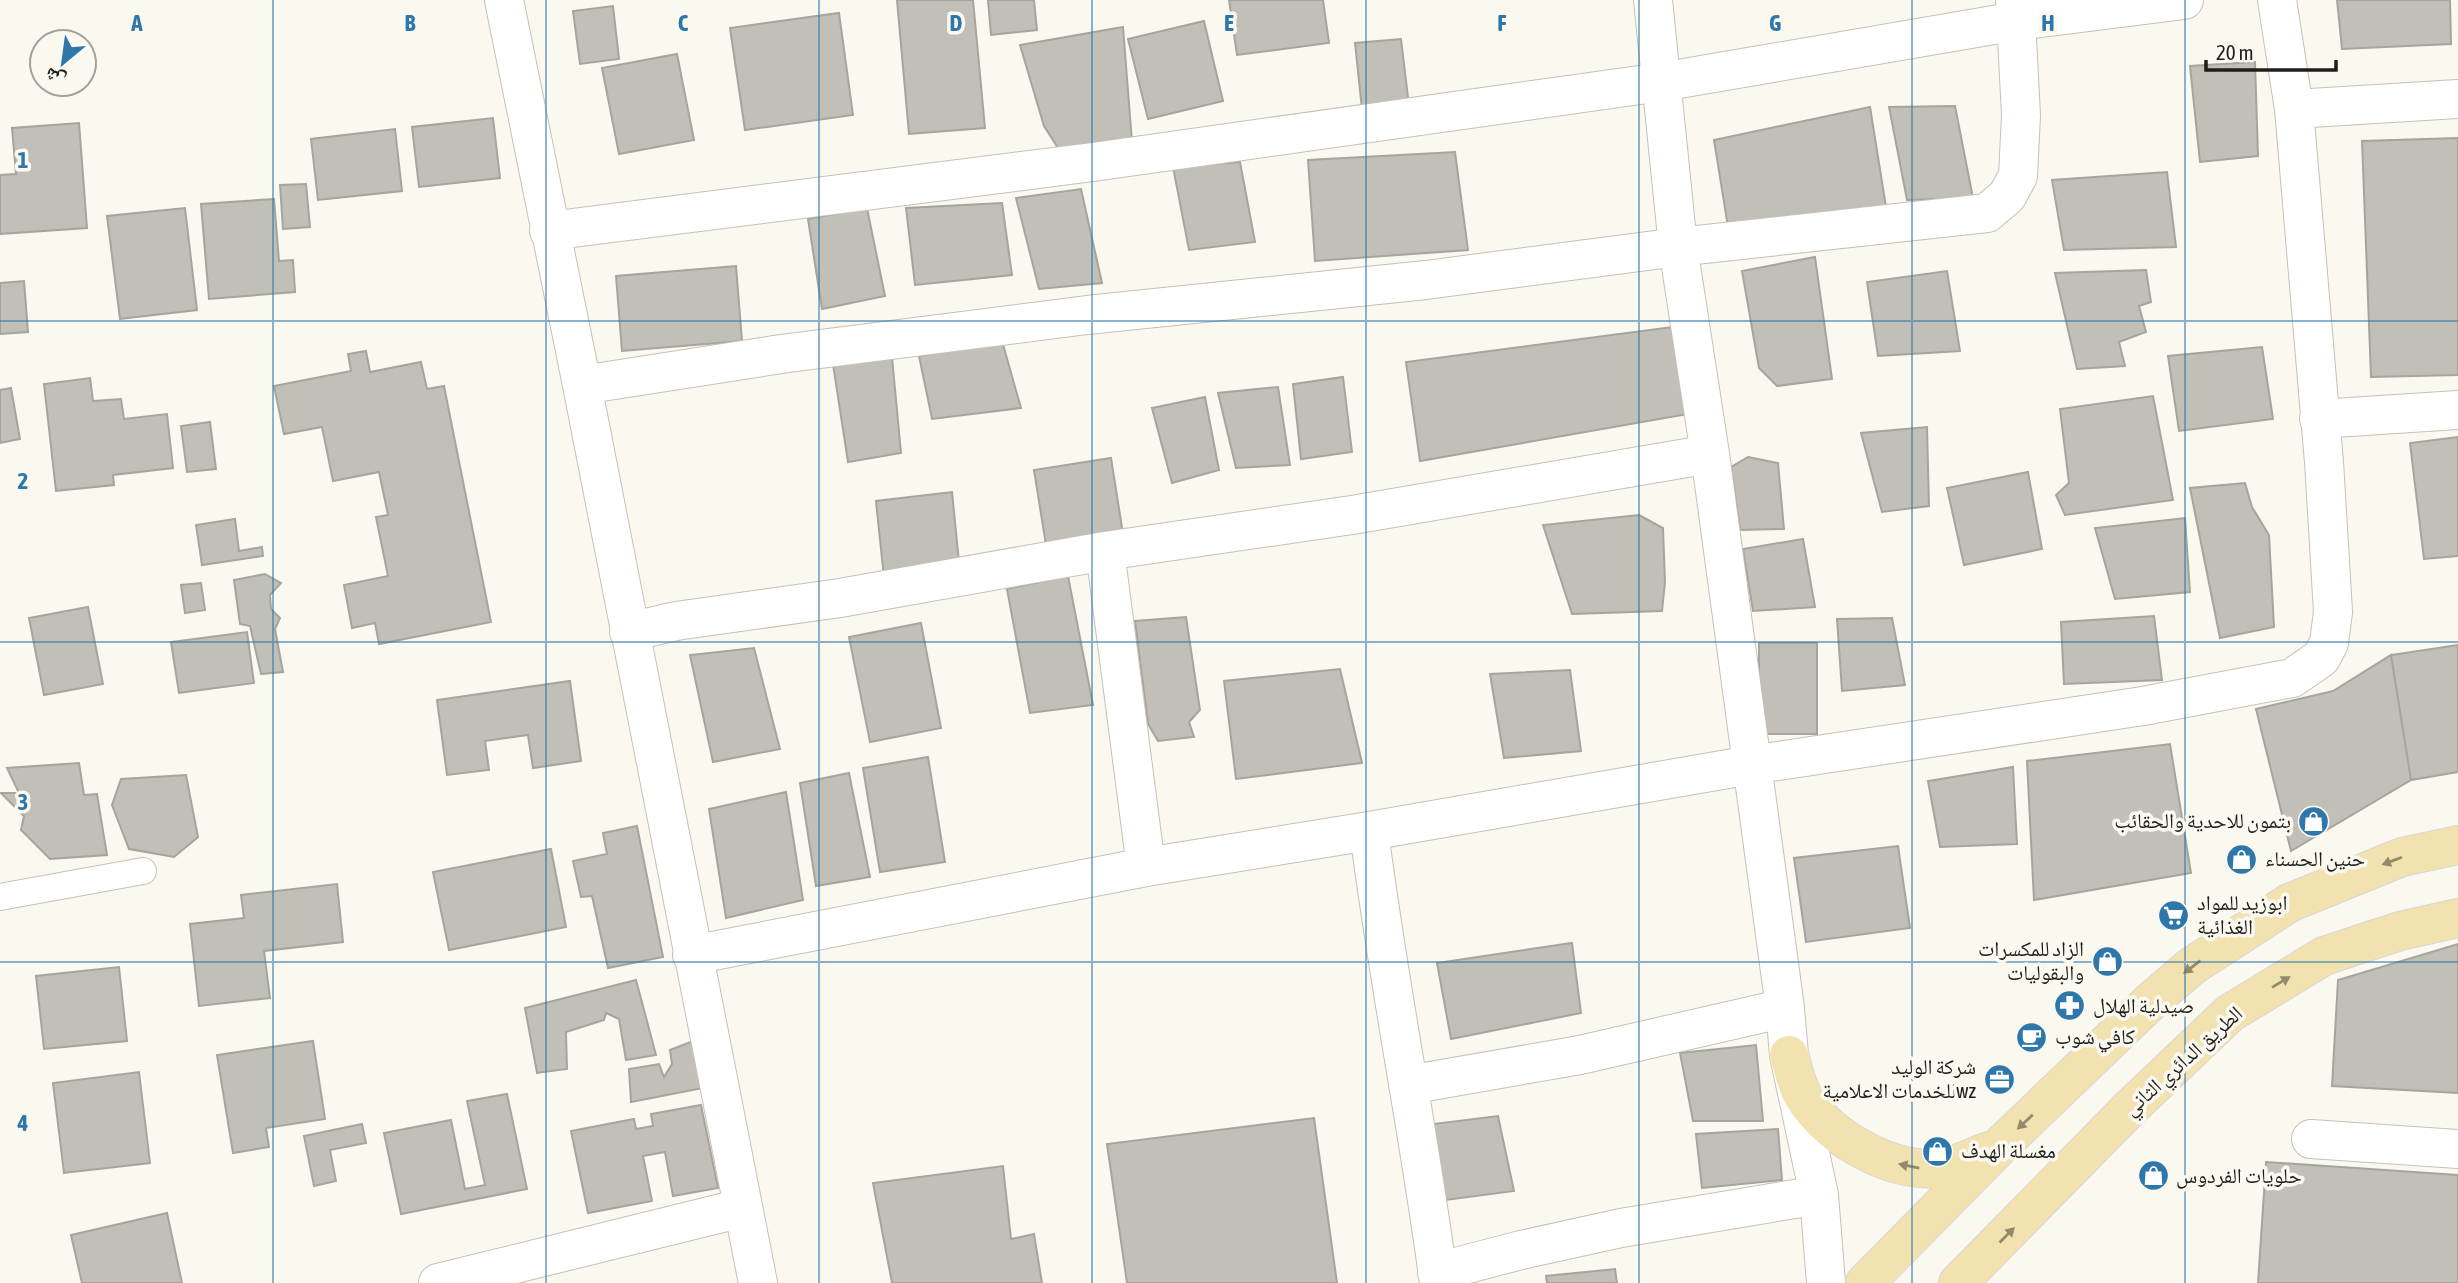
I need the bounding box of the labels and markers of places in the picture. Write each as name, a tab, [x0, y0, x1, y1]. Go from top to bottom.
shop icon: بتمون للاحدية والحقائب	[2297, 804, 2331, 838]
place label: بتمون للاحدية والحقائب	[2114, 808, 2291, 833]
shop icon: حنين الحسناء	[2225, 842, 2259, 876]
place label: حنين الحسناء	[2265, 846, 2365, 872]
place label: ابوزيد للمواد الغذائية	[2197, 890, 2288, 938]
supermarket icon: ابوزيد للمواد الغذائية	[2157, 898, 2191, 932]
place label: الزاد للمكسرات والبقوليات	[1978, 936, 2084, 985]
shop icon: الزاد للمكسرات والبقوليات	[2090, 944, 2124, 978]
pharmacy icon: صيدلية الهلال	[2053, 989, 2087, 1023]
place label: صيدلية الهلال	[2093, 993, 2194, 1018]
cafe icon: كافي شوب	[2015, 1020, 2049, 1054]
place label: كافي شوب	[2055, 1024, 2135, 1053]
place label: شركة الوليد للخدمات الاعلاميةwz	[1822, 1054, 1976, 1102]
office icon: شركة الوليد للخدمات الاعلاميةwz	[1982, 1062, 2016, 1096]
shop icon: مغسلة الهدف	[1921, 1134, 1955, 1168]
place label: مغسلة الهدف	[1961, 1138, 2056, 1163]
shop icon: حلويات الفردوس	[2136, 1159, 2170, 1193]
place label: حلويات الفردوس	[2176, 1163, 2302, 1189]

